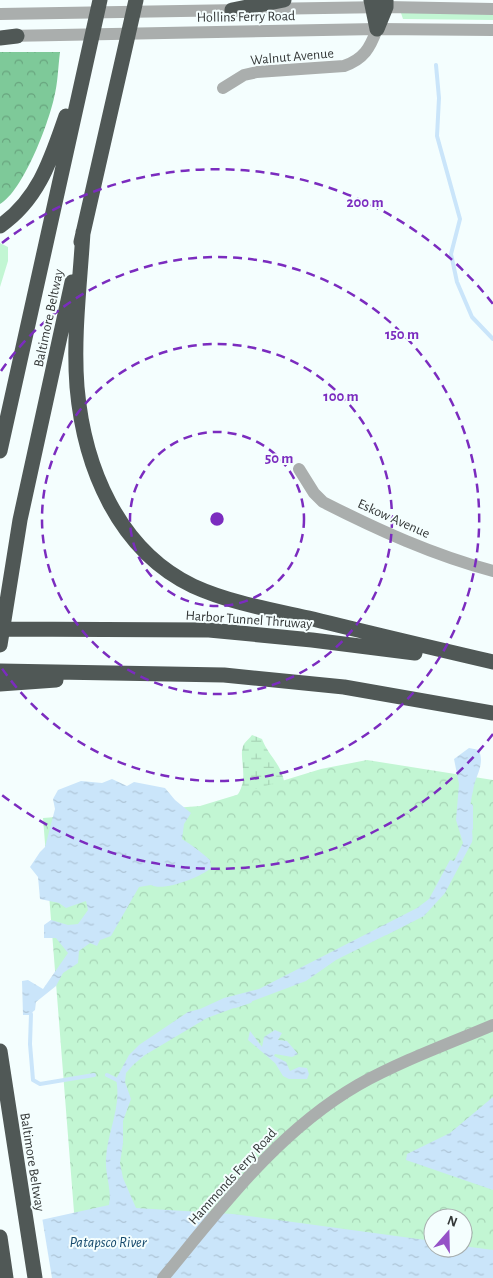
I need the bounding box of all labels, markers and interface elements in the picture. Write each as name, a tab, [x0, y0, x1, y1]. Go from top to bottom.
street label: Hollins Ferry Road	[197, 9, 295, 25]
street label: Walnut Avenue	[250, 46, 334, 68]
text: 200 m	[346, 195, 384, 210]
street label: Baltimore Beltway	[32, 268, 66, 368]
text: 150 m	[385, 327, 419, 342]
text: 100 m	[323, 389, 359, 404]
text: 50 m	[265, 451, 293, 466]
street label: Eskow Avenue	[355, 497, 432, 541]
centre of rings	[208, 510, 226, 528]
street label: Harbor Tunnel Thruway	[185, 609, 313, 631]
street label: Baltimore Beltway	[17, 1112, 47, 1213]
street label: Hammonds Ferry Road	[186, 1126, 279, 1227]
north arrow	[423, 1208, 473, 1258]
text: N	[445, 1213, 459, 1230]
water label: Patapsco River	[69, 1235, 148, 1250]

